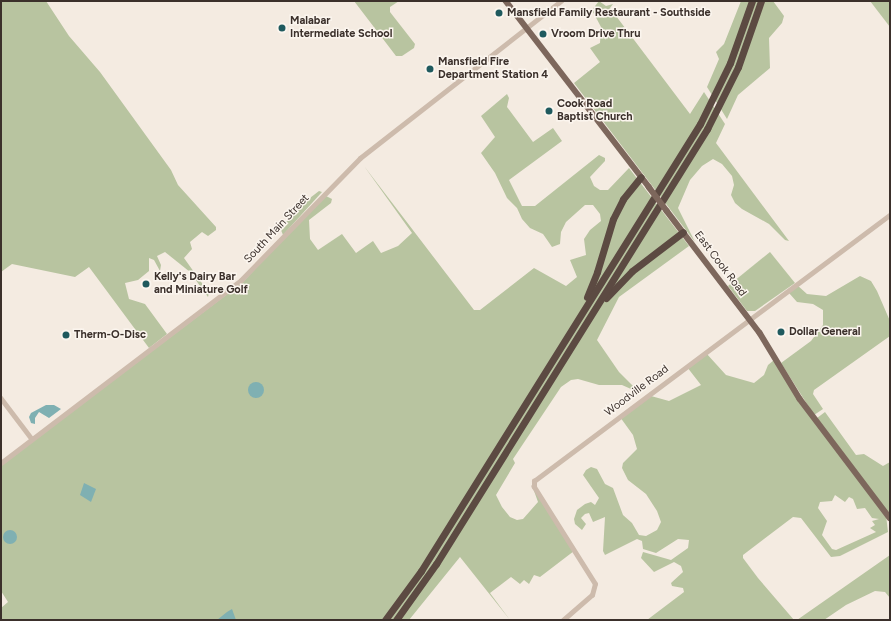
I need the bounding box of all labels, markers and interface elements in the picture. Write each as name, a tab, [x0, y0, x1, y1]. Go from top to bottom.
place label: Mansfield Family Restaurant - Southside	[507, 6, 711, 20]
marker: Mansfield Family Restaurant - Southside	[494, 8, 504, 18]
place label: Malabar Intermediate School	[290, 15, 392, 41]
marker: Malabar Intermediate School	[277, 23, 287, 33]
place label: Vroom Drive Thru	[551, 27, 640, 41]
marker: Vroom Drive Thru	[538, 29, 548, 39]
place label: Mansfield Fire Department Station 4	[438, 56, 548, 82]
marker: Mansfield Fire Department Station 4	[425, 64, 435, 74]
place label: Cook Road Baptist Church	[557, 98, 633, 124]
marker: Cook Road Baptist Church	[544, 106, 554, 116]
street label: South Main Street	[242, 192, 312, 266]
street label: East Cook Road	[691, 229, 749, 299]
place label: Kelly's Dairy Bar and Miniature Golf	[154, 271, 248, 297]
marker: Kelly's Dairy Bar and Miniature Golf	[141, 279, 151, 289]
place label: Dollar General	[789, 325, 860, 339]
marker: Dollar General	[776, 327, 786, 337]
place label: Therm-O-Disc	[74, 328, 146, 342]
marker: Therm-O-Disc	[61, 330, 71, 340]
street label: Woodville Road	[602, 363, 672, 419]

